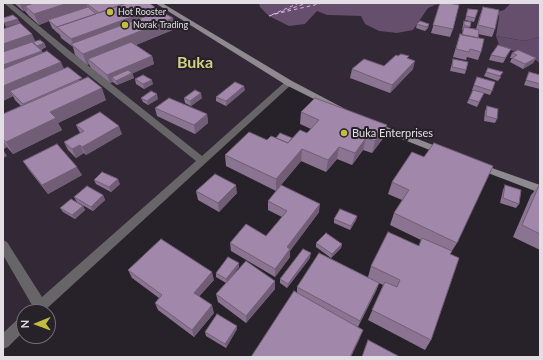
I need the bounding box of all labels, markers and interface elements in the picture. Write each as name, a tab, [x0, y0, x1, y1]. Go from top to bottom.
marker: Hot Rooster	[105, 7, 115, 17]
place label: Hot Rooster	[118, 7, 166, 17]
marker: Norak Trading	[120, 20, 130, 30]
place label: Norak Trading	[133, 20, 188, 30]
district label: Buka	[177, 53, 213, 73]
place label: Buka Enterprises	[352, 126, 433, 140]
marker: Buka Enterprises	[339, 128, 349, 138]
north arrow	[16, 304, 56, 344]
text: N	[18, 320, 31, 329]

